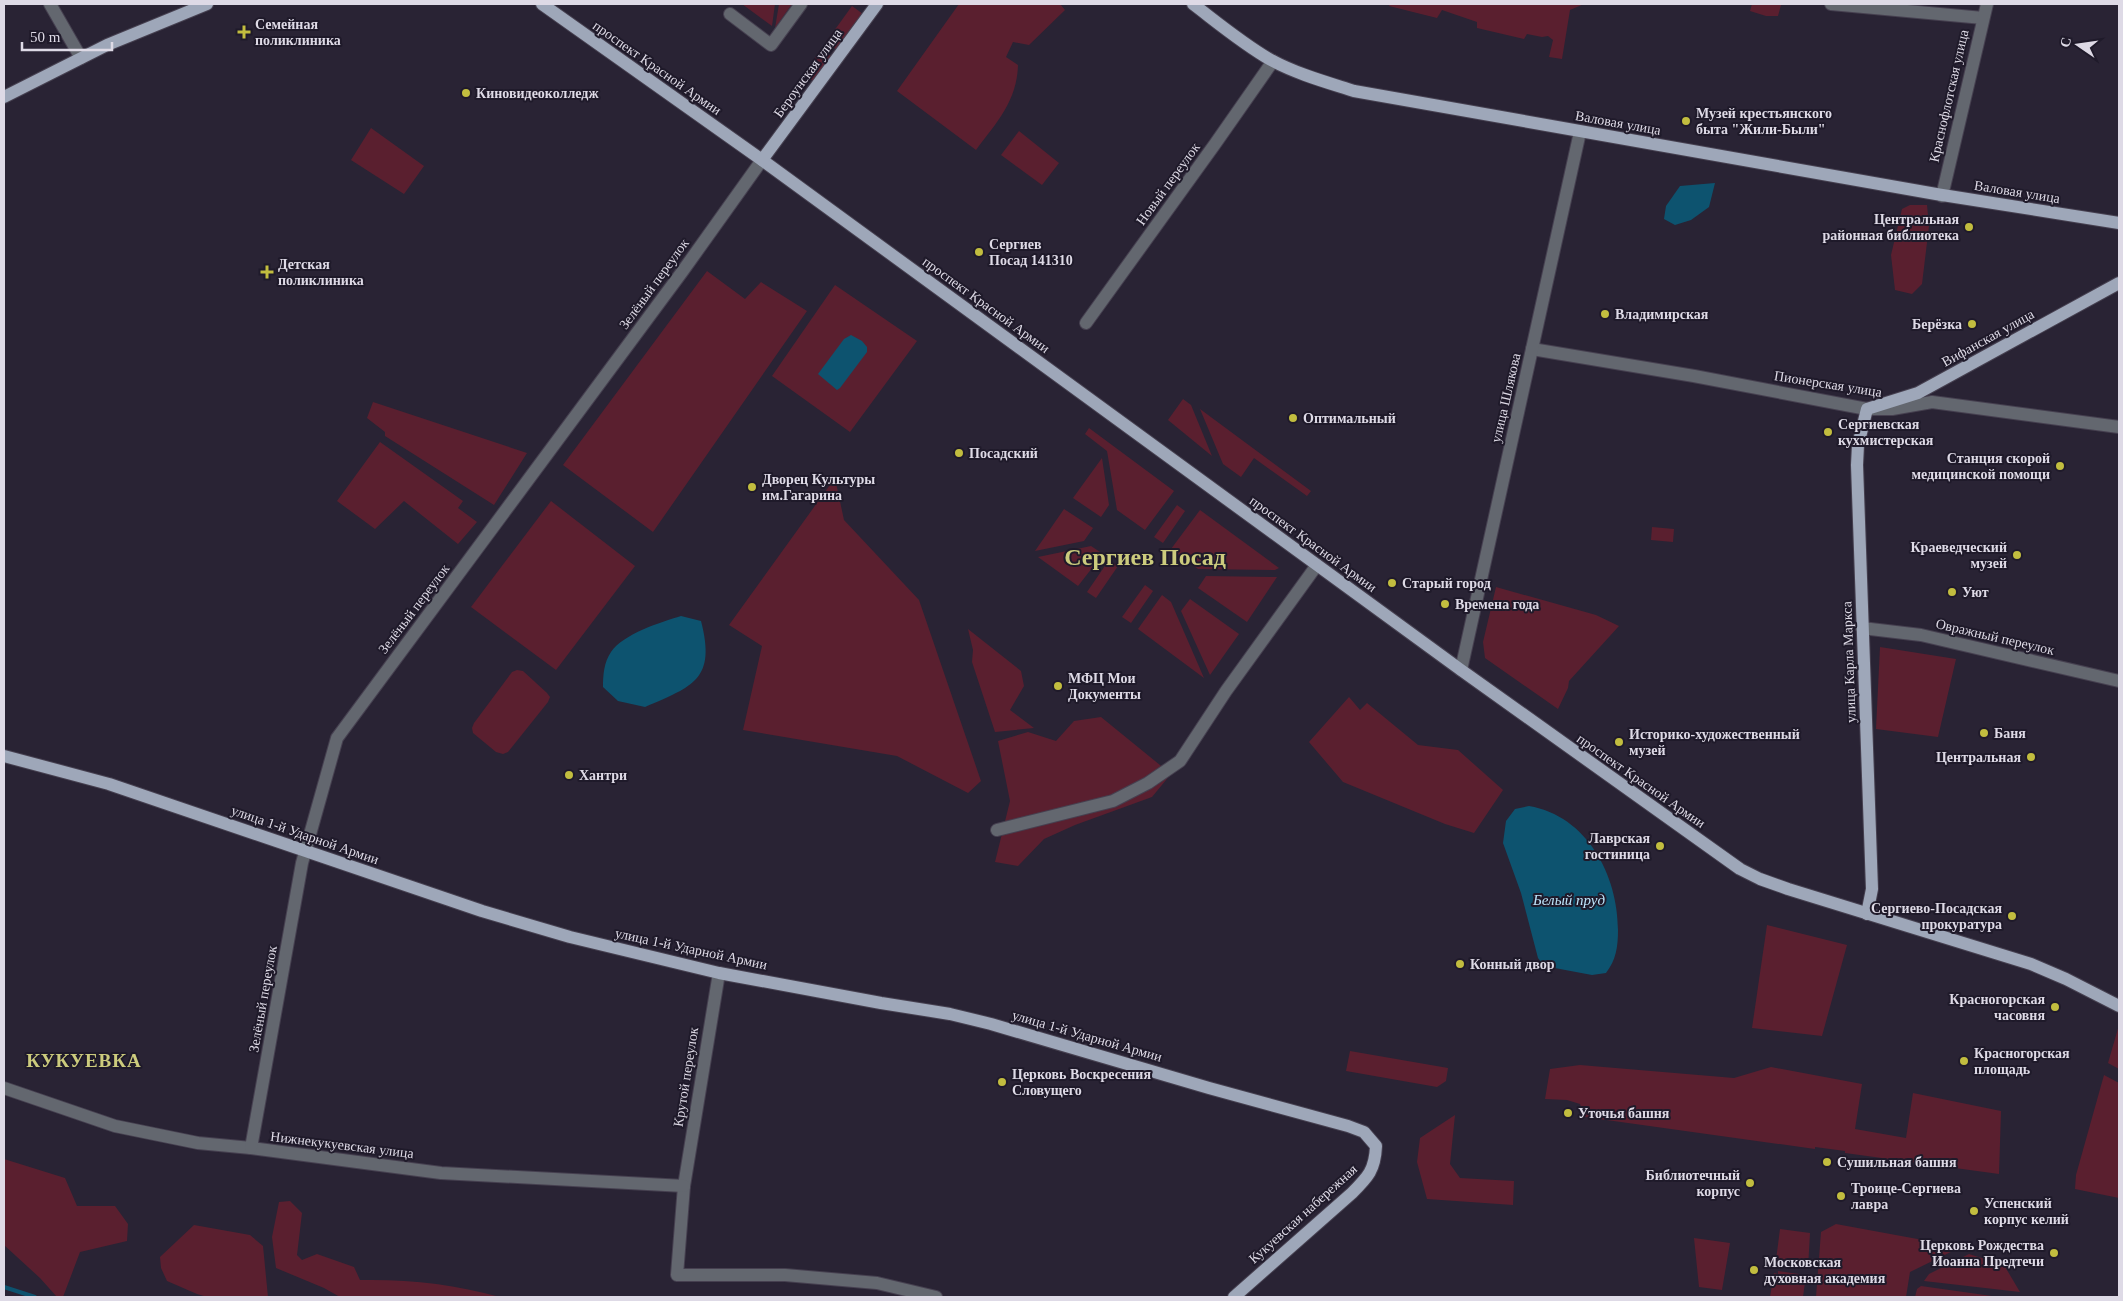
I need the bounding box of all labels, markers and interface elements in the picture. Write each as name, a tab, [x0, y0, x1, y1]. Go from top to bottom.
place label: Семейная поликлиника	[255, 17, 341, 48]
street label: проспект Красной Армии	[590, 18, 724, 118]
scale bar	[22, 20, 112, 52]
north arrow	[2053, 20, 2103, 70]
marker: Семейная поликлиника	[237, 25, 251, 39]
street label: Бероунская улица	[771, 25, 846, 120]
street label: Краснофлотская улица	[1926, 27, 1972, 164]
text: 50 m	[30, 29, 61, 45]
text: С	[2057, 36, 2074, 49]
place label: Киновидеоколледж	[476, 86, 599, 101]
marker: Киновидеоколледж	[460, 87, 472, 99]
place label: Музей крестьянского быта "Жили-Были"	[1696, 106, 1832, 137]
street label: Валовая улица	[1574, 108, 1663, 138]
marker: Музей крестьянского быта "Жили-Были"	[1680, 115, 1692, 127]
street label: Новый переулок	[1133, 140, 1203, 228]
street label: Валовая улица	[1973, 178, 2062, 206]
place label: Центральная районная библиотека	[1823, 212, 1959, 243]
marker: Центральная районная библиотека	[1963, 221, 1975, 233]
street label: Зелёный переулок	[616, 236, 692, 332]
place label: Сергиев Посад 141310	[989, 237, 1073, 268]
marker: Сергиев Посад 141310	[973, 246, 985, 258]
street label: проспект Красной Армии	[920, 254, 1053, 356]
place label: Детская поликлиника	[278, 257, 364, 288]
marker: Детская поликлиника	[260, 265, 274, 279]
street label: Вифанская улица	[1939, 306, 2037, 370]
place label: Владимирская	[1615, 307, 1709, 322]
marker: Владимирская	[1599, 308, 1611, 320]
place label: Берёзка	[1912, 317, 1962, 332]
marker: Берёзка	[1966, 318, 1978, 330]
street label: улица Шлякова	[1488, 351, 1524, 444]
street label: Пионерская улица	[1773, 368, 1884, 400]
place label: Оптимальный	[1303, 411, 1396, 426]
marker: Оптимальный	[1287, 412, 1299, 424]
place label: Сергиевская кухмистерская	[1838, 417, 1934, 448]
marker: Сергиевская кухмистерская	[1822, 426, 1834, 438]
place label: Посадский	[969, 446, 1038, 461]
marker: Посадский	[953, 447, 965, 459]
place label: Станция скорой медицинской помощи	[1911, 451, 2050, 482]
marker: Станция скорой медицинской помощи	[2054, 460, 2066, 472]
place label: Дворец Культуры им.Гагарина	[762, 472, 875, 503]
marker: Дворец Культуры им.Гагарина	[746, 481, 758, 493]
street label: проспект Красной Армии	[1247, 493, 1380, 595]
place label: Краеведческий музей	[1910, 540, 2007, 571]
district label: Сергиев Посад	[1064, 544, 1226, 570]
marker: Краеведческий музей	[2011, 549, 2023, 561]
street label: Зелёный переулок	[375, 561, 453, 657]
place label: Старый город	[1402, 576, 1491, 591]
marker: Старый город	[1386, 577, 1398, 589]
place label: Уют	[1962, 585, 1989, 600]
marker: Уют	[1946, 586, 1958, 598]
place label: Времена года	[1455, 597, 1539, 612]
marker: Времена года	[1439, 598, 1451, 610]
street label: улица Карла Маркса	[1839, 600, 1859, 723]
street label: Овражный переулок	[1934, 616, 2056, 658]
place label: МФЦ Мои Документы	[1068, 671, 1141, 702]
marker: МФЦ Мои Документы	[1052, 680, 1064, 692]
place label: Баня	[1994, 726, 2026, 741]
place label: Историко-художественный музей	[1629, 727, 1800, 758]
marker: Баня	[1978, 727, 1990, 739]
street label: проспект Красной Армии	[1574, 731, 1708, 831]
marker: Историко-художественный музей	[1613, 736, 1625, 748]
place label: Центральная	[1936, 750, 2021, 765]
marker: Центральная	[2025, 751, 2037, 763]
place label: Хантри	[579, 768, 627, 783]
marker: Хантри	[563, 769, 575, 781]
street label: улица 1-й Ударной Армии	[229, 803, 381, 868]
place label: Лаврская гостиница	[1585, 831, 1650, 862]
marker: Лаврская гостиница	[1654, 840, 1666, 852]
water label: Белый пруд	[1532, 892, 1605, 908]
place label: Сергиево-Посадская прокуратура	[1871, 901, 2002, 932]
marker: Сергиево-Посадская прокуратура	[2006, 910, 2018, 922]
street label: улица 1-й Ударной Армии	[614, 926, 769, 973]
street label: Зелёный переулок	[246, 944, 280, 1054]
place label: Конный двор	[1470, 957, 1555, 972]
marker: Конный двор	[1454, 958, 1466, 970]
place label: Красногорская часовня	[1949, 992, 2045, 1023]
marker: Красногорская часовня	[2049, 1001, 2061, 1013]
street label: улица 1-й Ударной Армии	[1010, 1007, 1164, 1065]
street label: Крутой переулок	[671, 1026, 701, 1128]
place label: Красногорская площадь	[1974, 1046, 2070, 1077]
district label: КУКУЕВКА	[26, 1050, 142, 1071]
marker: Красногорская площадь	[1958, 1055, 1970, 1067]
place label: Церковь Воскресения Словущего	[1012, 1067, 1151, 1098]
marker: Церковь Воскресения Словущего	[996, 1076, 1008, 1088]
place label: Уточья башня	[1578, 1106, 1670, 1121]
marker: Уточья башня	[1562, 1107, 1574, 1119]
street label: Нижнекукуевская улица	[269, 1129, 415, 1161]
place label: Сушильная башня	[1837, 1155, 1957, 1170]
marker: Сушильная башня	[1821, 1156, 1833, 1168]
street label: Кукуевская набережная	[1246, 1161, 1361, 1267]
place label: Библиотечный корпус	[1646, 1168, 1740, 1199]
marker: Библиотечный корпус	[1744, 1177, 1756, 1189]
place label: Троице-Сергиева лавра	[1851, 1181, 1961, 1212]
marker: Троице-Сергиева лавра	[1835, 1190, 1847, 1202]
place label: Успенский корпус келий	[1984, 1196, 2069, 1227]
marker: Успенский корпус келий	[1968, 1205, 1980, 1217]
place label: Церковь Рождества Иоанна Предтечи	[1920, 1238, 2044, 1269]
marker: Церковь Рождества Иоанна Предтечи	[2048, 1247, 2060, 1259]
place label: Московская духовная академия	[1764, 1255, 1886, 1286]
marker: Московская духовная академия	[1748, 1264, 1760, 1276]

